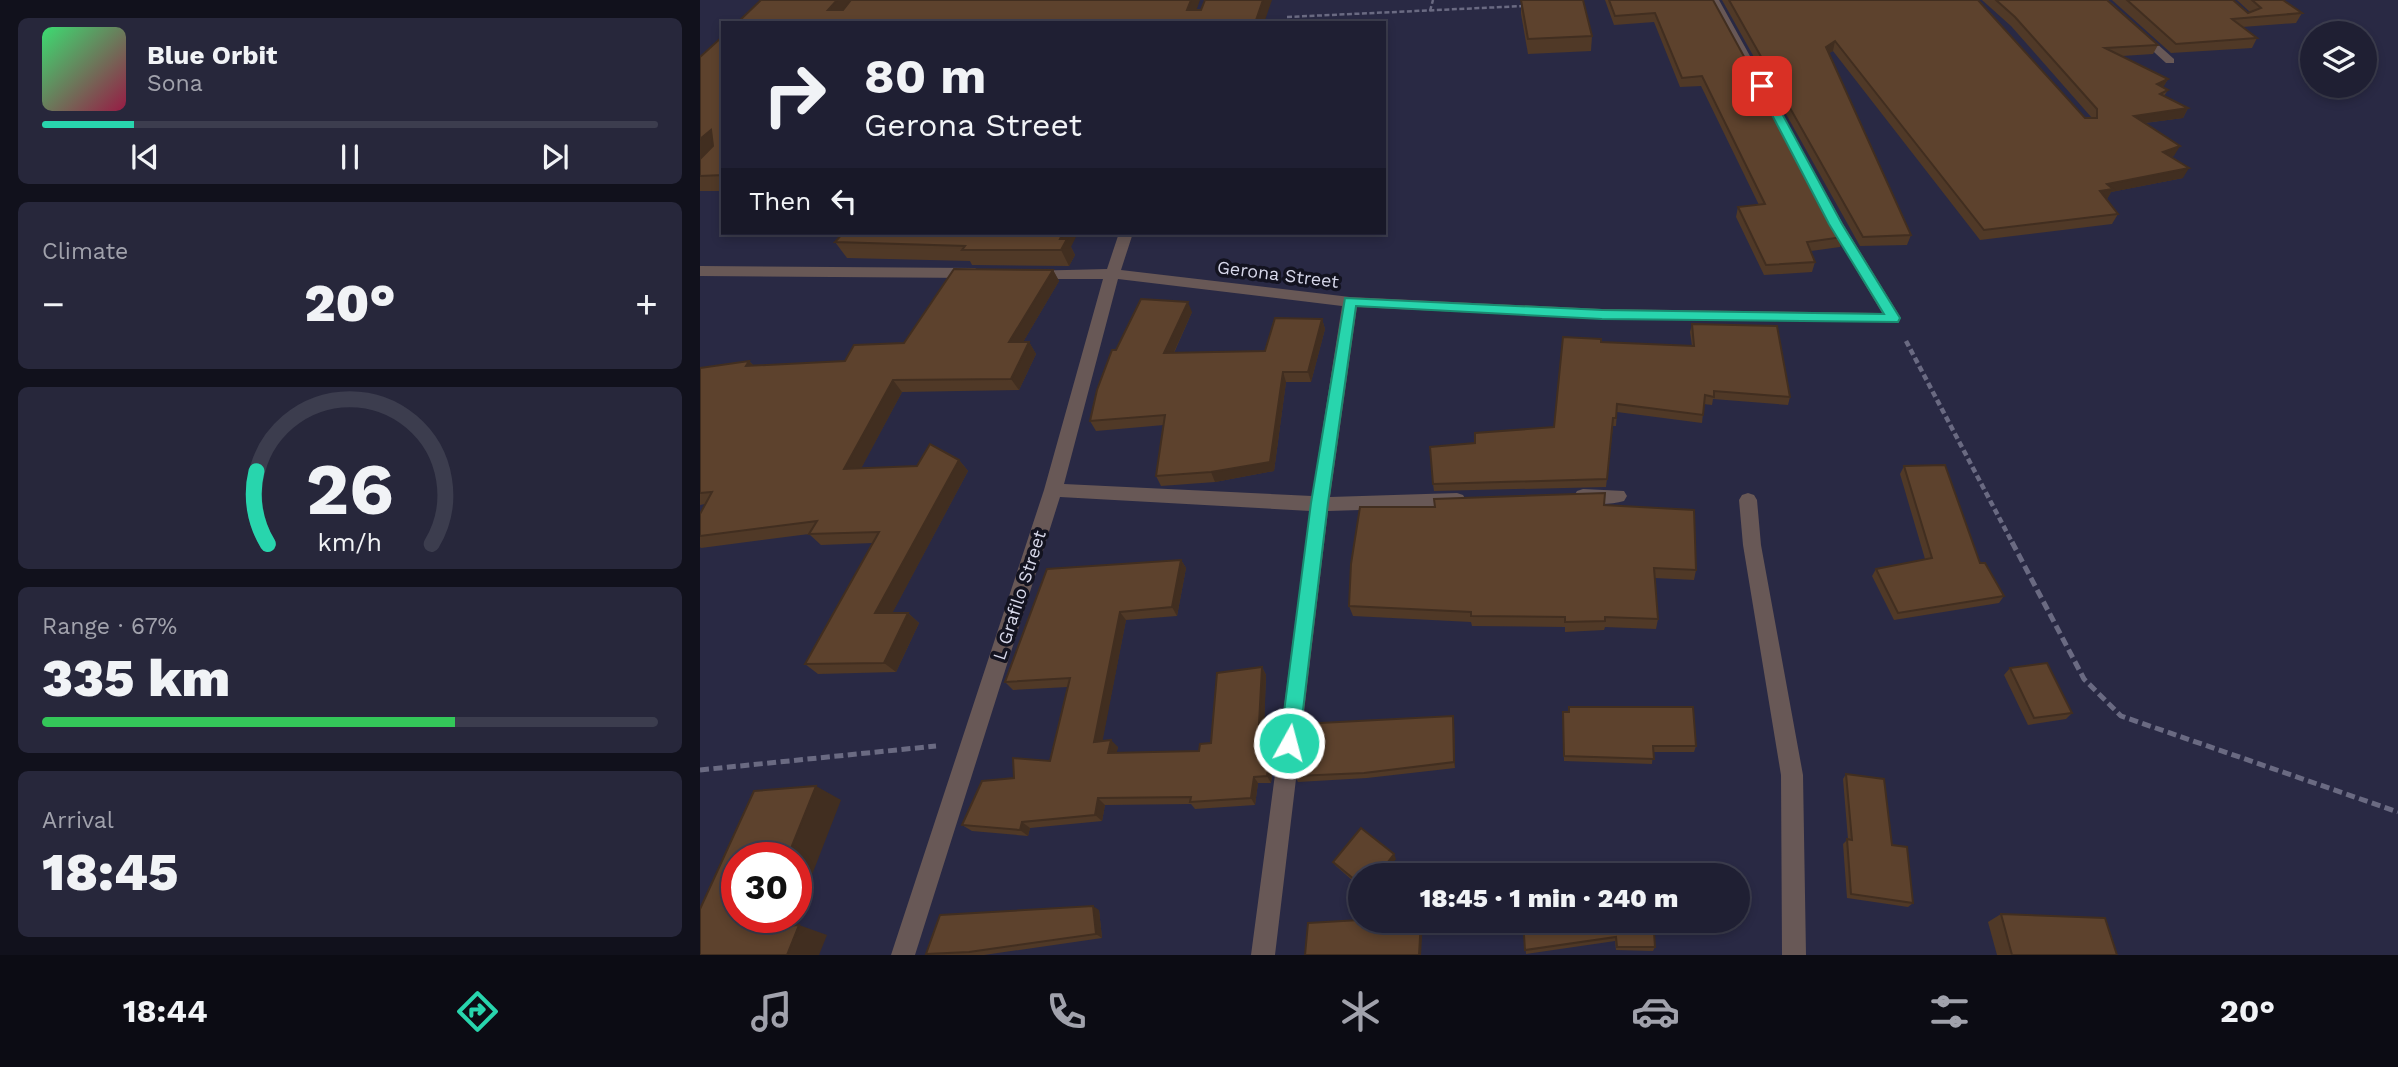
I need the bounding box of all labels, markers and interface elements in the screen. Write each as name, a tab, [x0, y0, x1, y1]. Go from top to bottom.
map controls	[2300, 21, 2377, 98]
button: layers	[2300, 21, 2377, 98]
text: Blue Orbit	[147, 40, 277, 70]
text: 80 m	[864, 47, 986, 105]
icon: right	[749, 49, 840, 140]
pin	[1732, 56, 1792, 116]
icon: arrive	[1743, 67, 1781, 105]
text: Sona	[147, 70, 203, 97]
text: Gerona Street	[864, 106, 1082, 144]
icon: previous	[126, 138, 164, 176]
icon: pause	[331, 138, 369, 176]
icon: next	[536, 138, 574, 176]
icon: left	[825, 182, 863, 220]
text: Then	[749, 186, 811, 216]
text: Climate	[42, 238, 128, 265]
street label: Gerona Street	[1216, 256, 1341, 292]
text: 20°	[304, 273, 396, 334]
text: −	[42, 282, 65, 326]
text: +	[635, 282, 658, 326]
text: 26	[306, 446, 394, 532]
text: km/h	[318, 527, 382, 556]
street label: L Grafilo Street	[988, 527, 1050, 663]
text: Range · 67%	[42, 613, 177, 640]
text: 335 km	[42, 648, 230, 709]
position arrow	[1252, 706, 1326, 780]
text: Arrival	[42, 807, 114, 834]
text: 18:45	[42, 842, 178, 903]
speed limit sign: 30	[721, 842, 812, 933]
text: 18:45 · 1 min · 240 m	[1420, 883, 1678, 913]
icon: directions	[453, 987, 502, 1036]
icon: music	[747, 987, 796, 1036]
icon: phone	[1042, 987, 1091, 1036]
icon: climate	[1336, 987, 1385, 1036]
icon: car	[1631, 987, 1680, 1036]
icon: filters	[1925, 987, 1974, 1036]
text: 18:44	[123, 992, 208, 1030]
text: 20°	[2220, 992, 2275, 1030]

